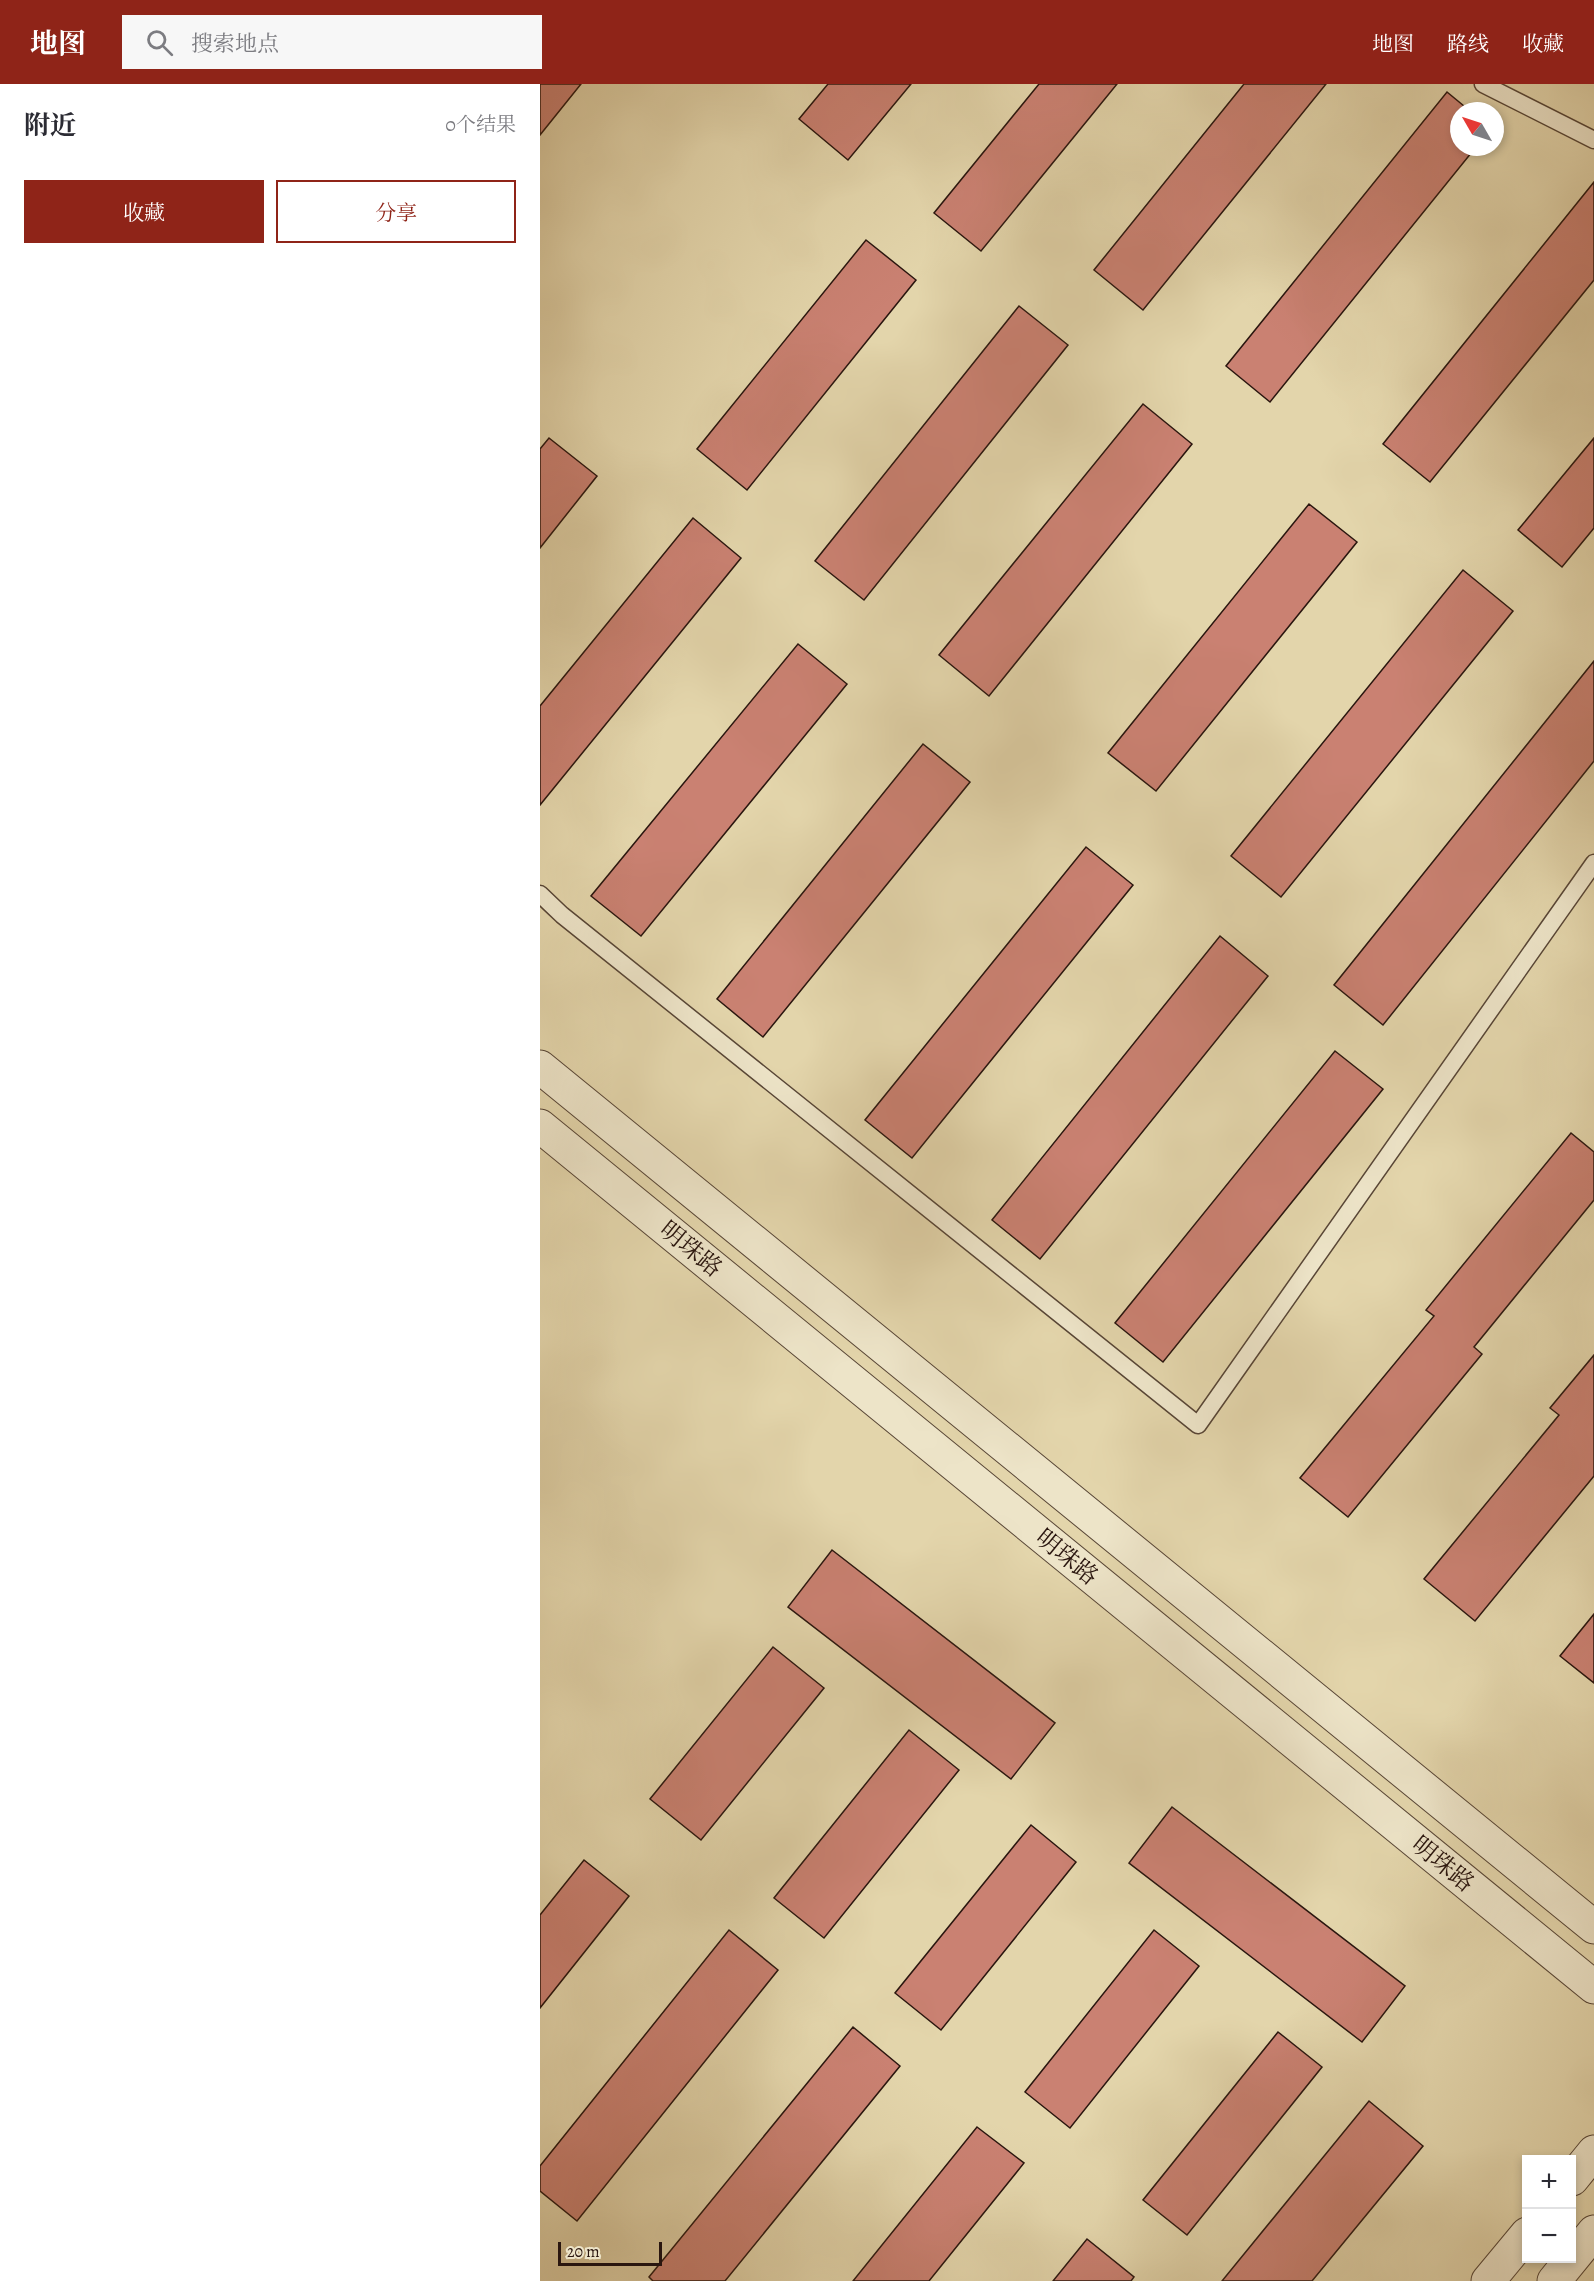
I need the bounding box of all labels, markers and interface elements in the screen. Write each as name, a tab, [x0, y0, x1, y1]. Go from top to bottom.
search box	[122, 15, 542, 69]
text: 地图	[30, 25, 86, 63]
icon: search	[143, 26, 176, 59]
text: 搜索地点	[191, 29, 279, 59]
text: 地图	[1372, 30, 1414, 58]
text: 路线	[1447, 30, 1489, 58]
text: 收藏	[1522, 30, 1564, 58]
north arrow	[1450, 102, 1504, 156]
text: 附近	[24, 108, 76, 143]
text: 0个结果	[445, 111, 516, 138]
button: 收藏	[24, 180, 264, 243]
button: 分享	[276, 180, 516, 243]
street label: 明珠路	[653, 1214, 729, 1284]
street label: 明珠路	[1029, 1522, 1105, 1592]
street label: 明珠路	[1405, 1829, 1481, 1899]
map controls	[1522, 2155, 1576, 2263]
button: +	[1522, 2155, 1576, 2209]
button: −	[1522, 2209, 1576, 2263]
scale bar	[558, 2239, 662, 2266]
text: 20 m	[567, 2241, 600, 2263]

